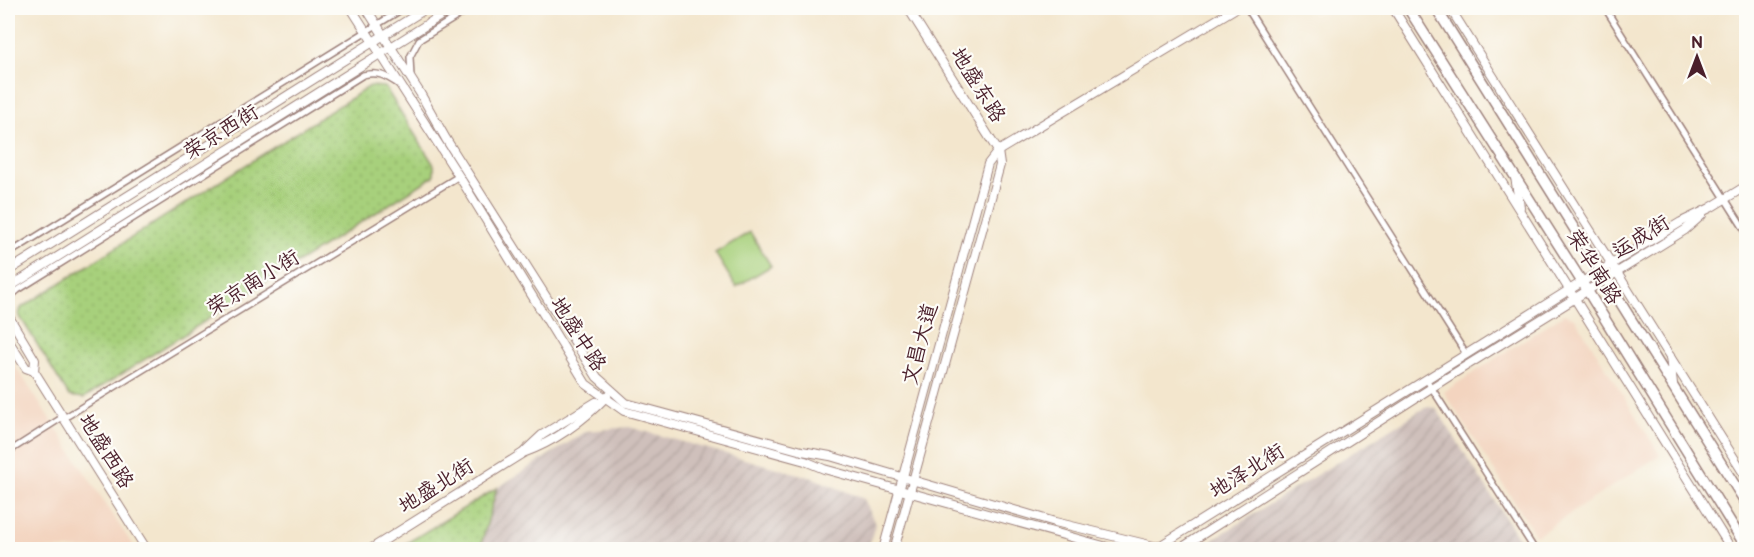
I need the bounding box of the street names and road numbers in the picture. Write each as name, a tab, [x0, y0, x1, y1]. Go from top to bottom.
street label: 地盛东路	[945, 43, 1011, 127]
street label: 荣京西街	[179, 99, 263, 165]
street label: 运成街	[1608, 210, 1674, 264]
street label: 荣华南路	[1561, 225, 1627, 309]
street label: 荣京南小街	[202, 245, 304, 321]
street label: 地盛中路	[545, 292, 611, 376]
street label: 文昌大道	[897, 300, 943, 388]
street label: 地盛西路	[73, 409, 139, 493]
street label: 地泽北街	[1205, 438, 1289, 504]
street label: 地盛北街	[394, 453, 478, 519]

